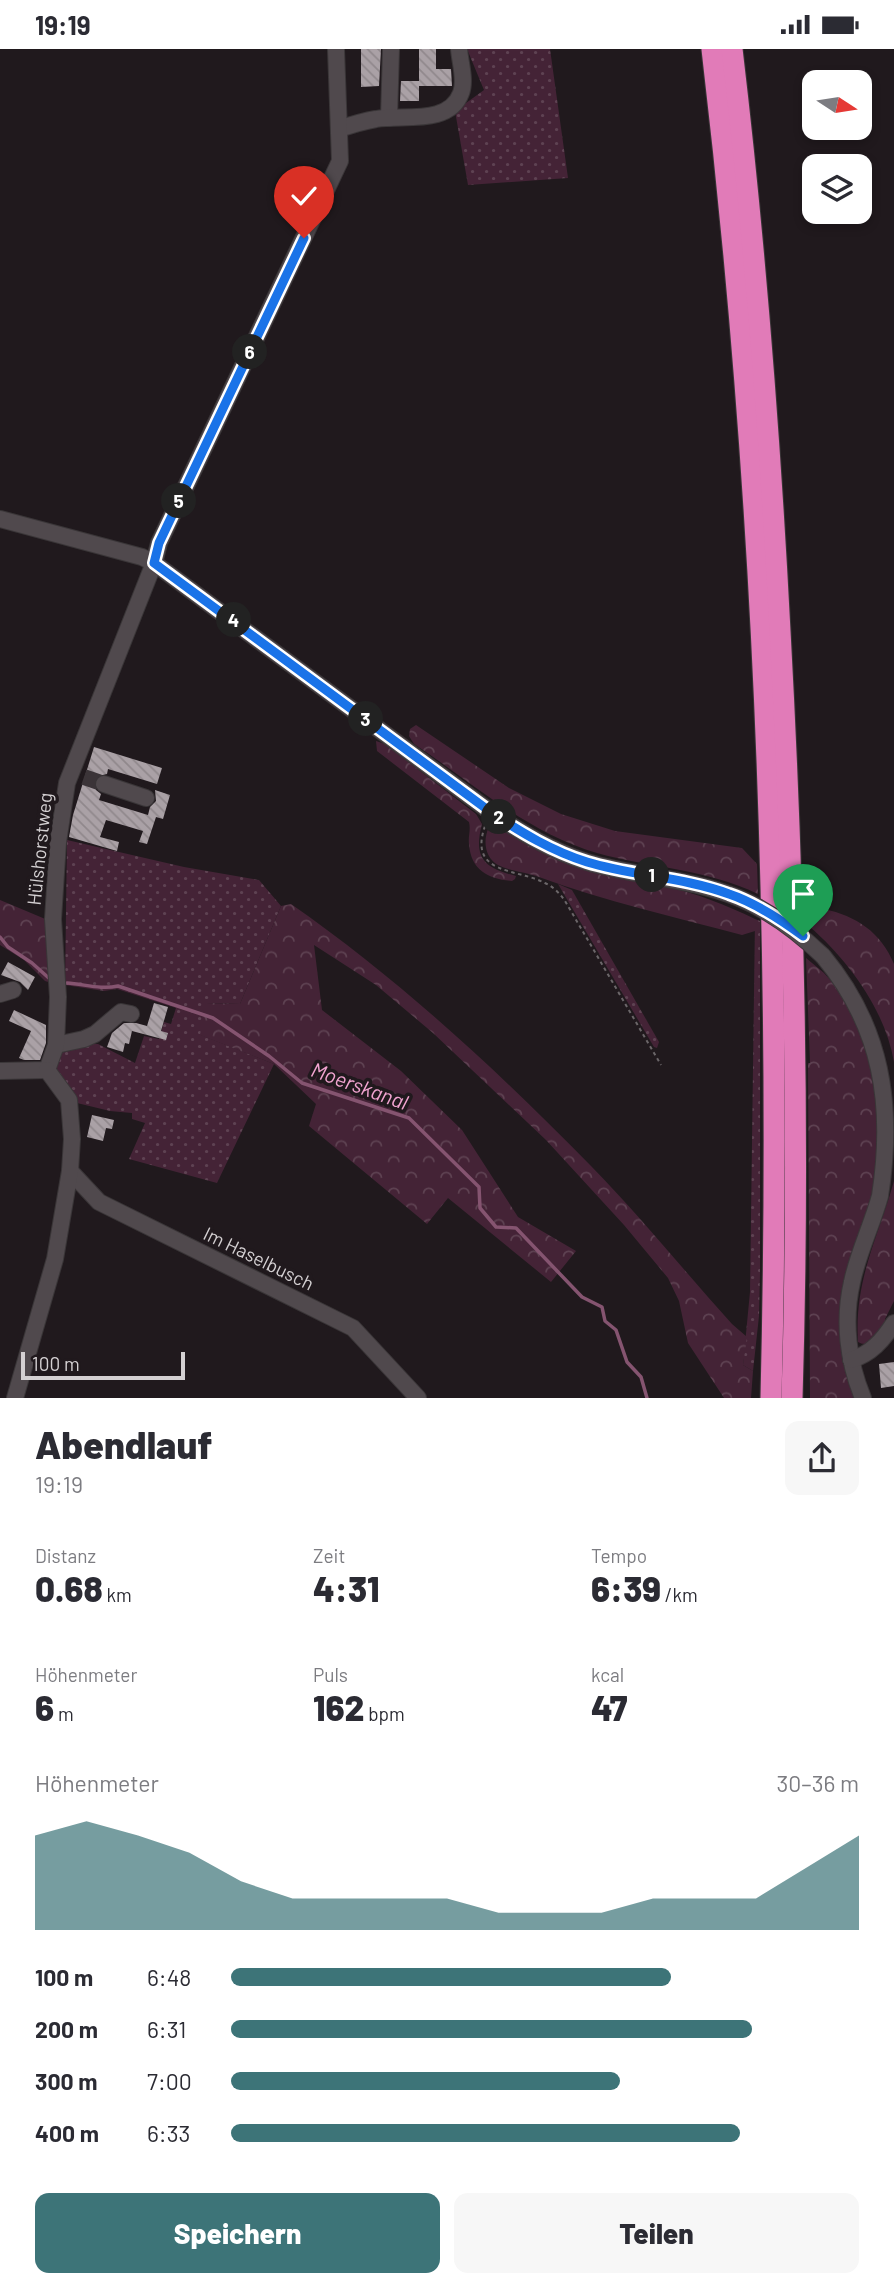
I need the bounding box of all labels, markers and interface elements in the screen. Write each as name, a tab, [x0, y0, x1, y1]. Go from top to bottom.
text: 19:19	[35, 9, 90, 40]
north arrow	[802, 70, 872, 140]
map controls	[802, 70, 872, 224]
button: layers	[802, 154, 872, 224]
pin	[274, 166, 334, 238]
icon: check	[285, 177, 323, 215]
pin: 6	[232, 335, 268, 369]
text: 6	[244, 340, 255, 363]
pin: 5	[162, 483, 196, 519]
text: 5	[173, 489, 184, 512]
pin: 4	[216, 603, 252, 637]
text: 4	[228, 608, 239, 631]
pin: 3	[348, 701, 384, 737]
text: 3	[360, 707, 371, 730]
street label: Hülshorstweg	[22, 792, 56, 906]
pin: 2	[482, 799, 516, 835]
text: 2	[493, 805, 504, 828]
pin: 1	[634, 857, 670, 893]
text: 1	[648, 863, 655, 886]
pin	[773, 864, 833, 936]
icon: arrive	[784, 875, 822, 913]
water label: Moerskanal	[308, 1056, 412, 1114]
street label: Im Haselbusch	[200, 1221, 318, 1295]
scale bar	[21, 1349, 186, 1381]
text: 100 m	[32, 1352, 80, 1375]
text: Abendlauf	[35, 1421, 212, 1467]
button: share	[785, 1421, 859, 1495]
text: 19:19	[35, 1470, 83, 1498]
text: Distanz	[35, 1544, 96, 1567]
text: Zeit	[313, 1544, 345, 1567]
text: Tempo	[591, 1544, 647, 1567]
text: 0.68	[35, 1567, 103, 1609]
text: 4:31	[313, 1567, 379, 1609]
text: 6:39	[591, 1567, 661, 1609]
text: km	[103, 1583, 132, 1606]
text: /km	[661, 1583, 698, 1606]
text: Höhenmeter	[35, 1663, 137, 1686]
text: Puls	[313, 1663, 348, 1686]
text: kcal	[591, 1663, 624, 1686]
text: 6	[35, 1686, 54, 1728]
text: 162	[313, 1686, 364, 1728]
text: 47	[591, 1686, 627, 1728]
text: m	[54, 1702, 74, 1725]
text: bpm	[364, 1702, 405, 1725]
text: Höhenmeter	[35, 1769, 159, 1797]
text: 30–36 m	[776, 1769, 859, 1797]
text: 100 m	[35, 1963, 93, 1991]
text: 6:48	[147, 1963, 191, 1991]
text: 200 m	[35, 2015, 98, 2043]
text: 6:31	[147, 2015, 186, 2043]
text: 300 m	[35, 2067, 97, 2095]
text: 7:00	[147, 2067, 192, 2095]
text: 400 m	[35, 2119, 99, 2147]
text: 6:33	[147, 2119, 190, 2147]
button: Speichern	[35, 2193, 440, 2273]
button: Teilen	[454, 2193, 859, 2273]

